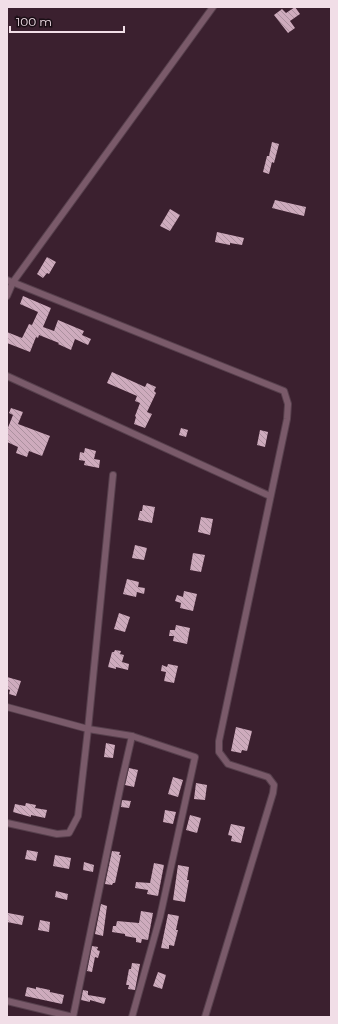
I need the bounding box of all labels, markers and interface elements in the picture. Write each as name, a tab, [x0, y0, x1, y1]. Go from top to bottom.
scale bar	[10, 8, 124, 34]
text: 100 m	[16, 14, 52, 29]

